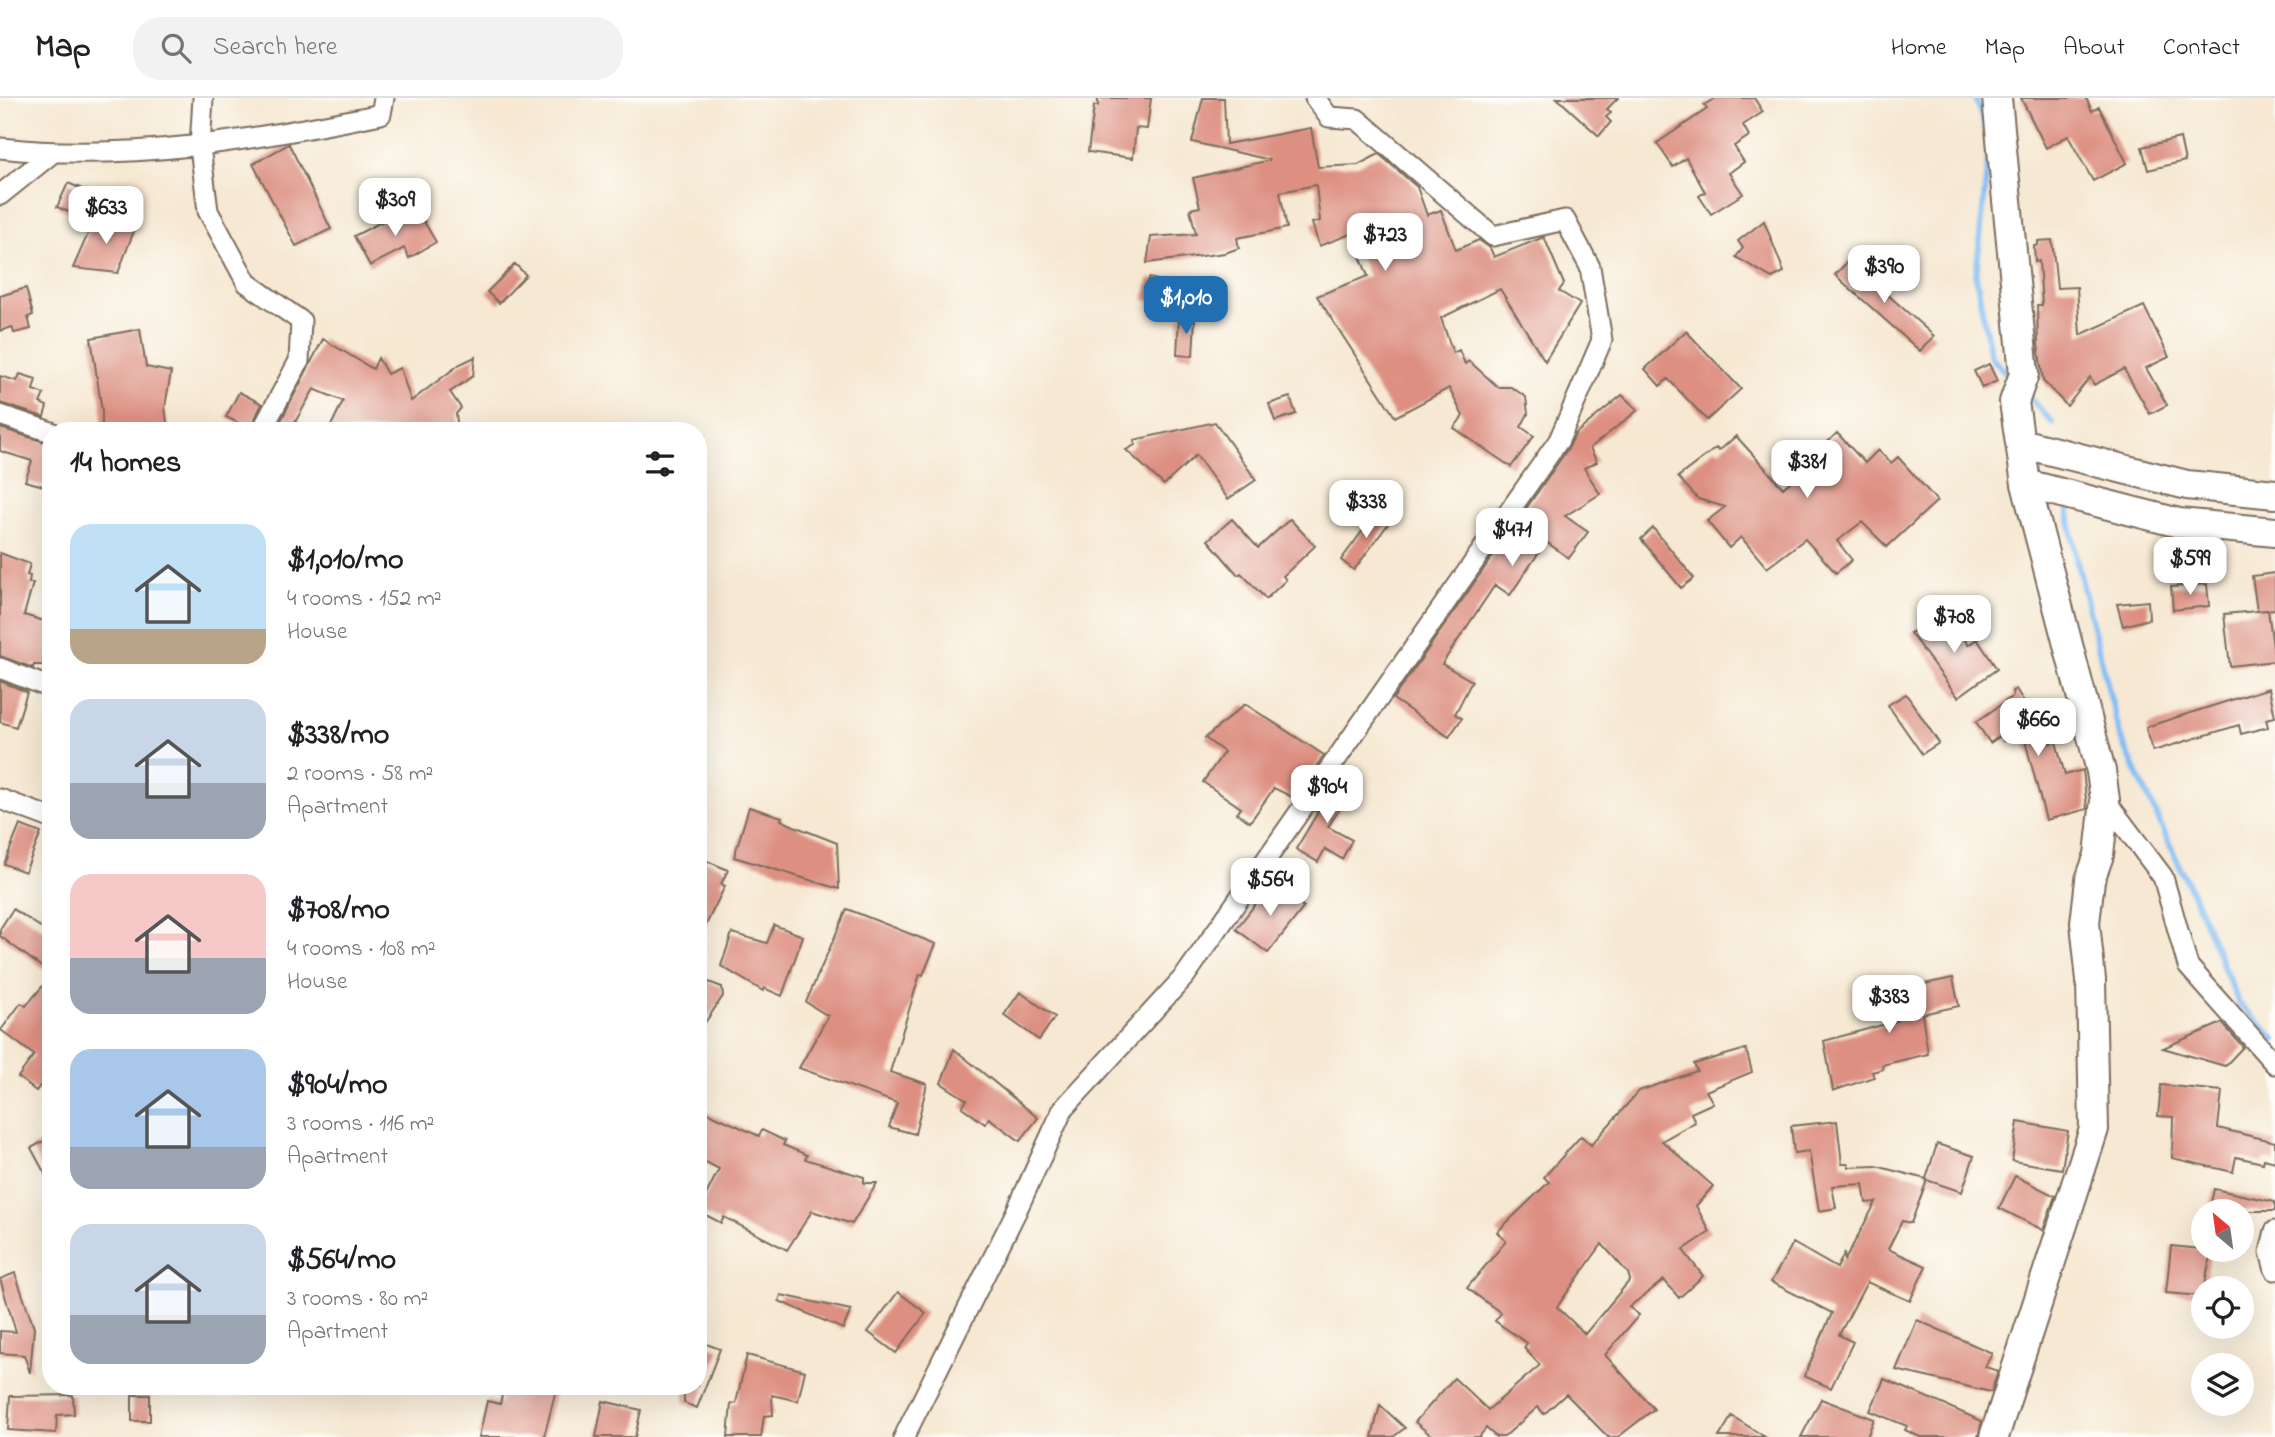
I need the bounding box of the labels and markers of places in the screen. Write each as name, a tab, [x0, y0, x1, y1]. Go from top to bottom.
pin: $309	[354, 178, 436, 238]
pin: $633	[65, 186, 147, 246]
pin: $723	[1344, 214, 1426, 273]
pin: $390	[1843, 246, 1925, 305]
pin: $1,010	[1129, 276, 1243, 336]
pin: $381	[1766, 440, 1848, 500]
pin: $338	[1325, 480, 1407, 540]
pin: $471	[1471, 508, 1553, 568]
pin: $599	[2149, 538, 2231, 597]
pin: $708	[1913, 596, 1995, 655]
pin: $660	[1997, 698, 2079, 758]
pin: $904	[1286, 766, 1368, 825]
pin: $564	[1229, 858, 1311, 918]
pin: $383	[1848, 976, 1930, 1035]

